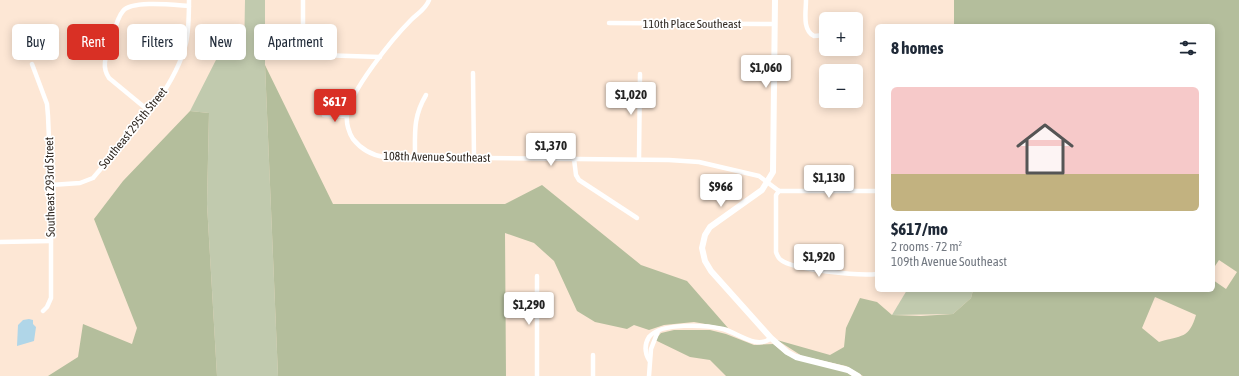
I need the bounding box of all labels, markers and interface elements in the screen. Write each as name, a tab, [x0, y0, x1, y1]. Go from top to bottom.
map controls	[819, 12, 863, 108]
button: +	[819, 12, 863, 56]
street label: 110th Place Southeast	[643, 17, 742, 31]
chip: Buy	[12, 24, 59, 60]
chip: Rent	[67, 24, 119, 60]
chip: Filters	[127, 24, 187, 60]
chip: New	[195, 24, 246, 60]
chip: Apartment	[254, 24, 337, 60]
icon: filters	[1177, 37, 1199, 59]
text: 8 homes	[891, 38, 944, 58]
pin: $1,060	[733, 55, 799, 89]
text: $1,060	[750, 60, 782, 75]
button: −	[819, 64, 863, 108]
pin: $1,020	[598, 82, 664, 116]
street label: Southeast 295th Street	[96, 84, 170, 171]
text: $1,020	[615, 87, 647, 102]
pin: $617	[311, 89, 359, 123]
text: $617	[323, 94, 347, 109]
icon: home	[1009, 113, 1081, 185]
pin: $1,370	[518, 133, 584, 167]
street label: Southeast 293rd Street	[42, 136, 58, 237]
text: $1,370	[535, 138, 567, 153]
street label: 108th Avenue Southeast	[383, 149, 491, 165]
pin: $1,130	[796, 165, 862, 199]
text: $1,130	[813, 170, 845, 185]
pin: $966	[697, 174, 745, 208]
text: $966	[709, 179, 733, 194]
text: $617/mo	[891, 219, 948, 239]
text: 2 rooms · 72 m²	[891, 239, 962, 254]
pin: $1,920	[786, 244, 852, 278]
text: $1,920	[803, 249, 835, 264]
text: 109th Avenue Southeast	[891, 254, 1007, 269]
pin: $1,290	[496, 292, 562, 326]
text: $1,290	[513, 297, 545, 312]

